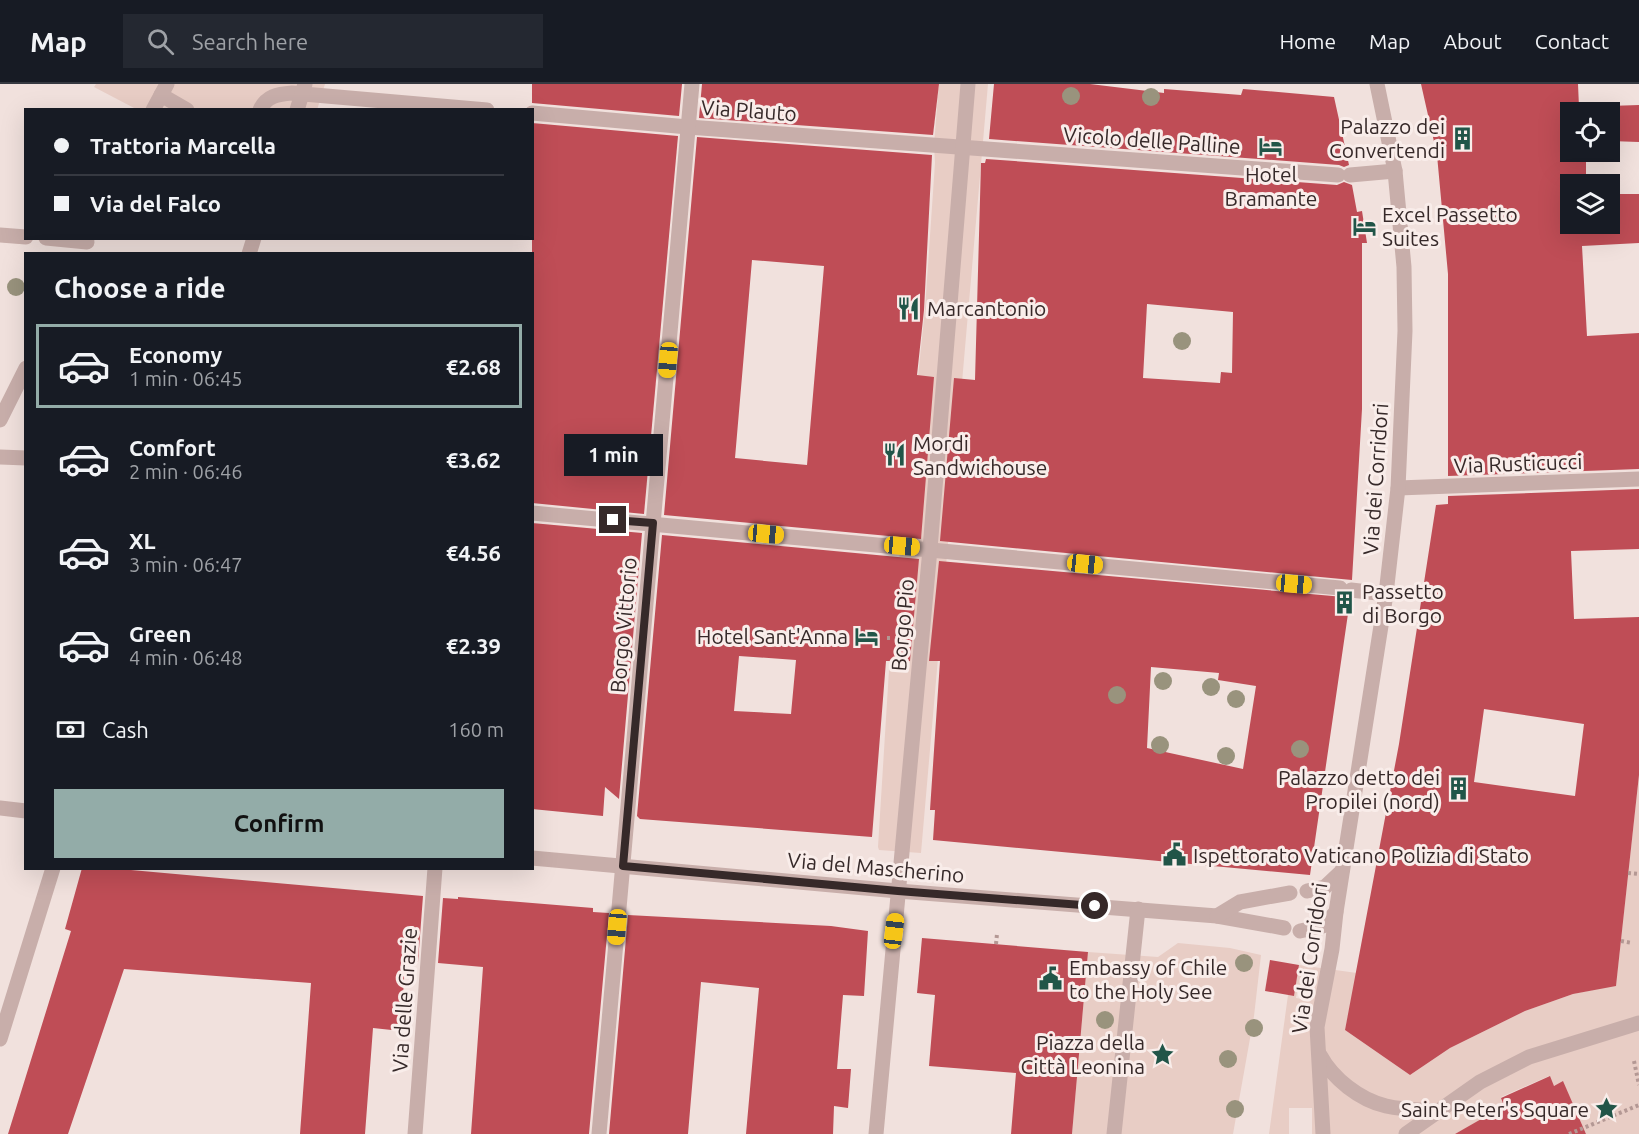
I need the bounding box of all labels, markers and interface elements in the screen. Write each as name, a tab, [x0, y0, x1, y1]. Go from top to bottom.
search box	[123, 14, 543, 68]
icon: search	[144, 25, 177, 58]
text: Map	[30, 26, 87, 57]
text: Search here	[192, 29, 308, 54]
text: Home	[1279, 29, 1336, 53]
text: Map	[1369, 29, 1410, 53]
text: About	[1443, 29, 1502, 53]
text: Contact	[1535, 29, 1609, 53]
street label: Via Plauto	[700, 95, 798, 125]
map controls	[1560, 102, 1620, 234]
button: locate	[1560, 102, 1620, 162]
place label: Palazzo dei Convertendi	[1329, 114, 1445, 162]
street label: Vicolo delle Palline	[1062, 122, 1242, 158]
building icon: Palazzo dei Convertendi	[1450, 125, 1476, 151]
text: Trattoria Marcella	[90, 133, 276, 158]
hotel icon: Hotel Bramante	[1258, 133, 1284, 159]
place label: Hotel Bramante	[1225, 162, 1317, 210]
button: layers	[1560, 174, 1620, 234]
text: Via del Falco	[90, 191, 221, 216]
place label: Excel Passetto Suites	[1382, 202, 1518, 250]
hotel icon: Excel Passetto Suites	[1351, 213, 1377, 239]
text: Choose a ride	[54, 273, 226, 303]
restaurant icon: Marcantonio	[896, 295, 922, 321]
place label: Marcantonio	[927, 296, 1046, 320]
icon: car	[57, 339, 111, 393]
car	[657, 341, 679, 379]
text: Economy	[129, 342, 222, 367]
text: €2.68	[446, 354, 501, 379]
text: 1 min · 06:45	[129, 367, 243, 390]
street label: Via dei Corridori	[1358, 402, 1392, 556]
place label: Mordi Sandwichouse	[913, 431, 1047, 479]
icon: car	[57, 432, 111, 486]
callout: 1 min	[564, 433, 662, 475]
text: Comfort	[129, 435, 216, 460]
restaurant icon: Mordi Sandwichouse	[882, 442, 908, 468]
text: 1 min	[588, 443, 639, 466]
text: €3.62	[446, 447, 501, 472]
street label: Via Rusticucci	[1453, 449, 1583, 477]
text: 2 min · 06:46	[129, 460, 243, 483]
route end	[599, 506, 626, 533]
car	[747, 523, 785, 545]
icon: car	[57, 525, 111, 579]
text: XL	[129, 528, 156, 553]
car	[883, 535, 921, 557]
text: €4.56	[446, 540, 501, 565]
text: 3 min · 06:47	[129, 553, 243, 576]
car	[1066, 553, 1104, 575]
street label: Borgo Vittorio	[605, 556, 641, 694]
car	[1275, 573, 1313, 595]
street label: Borgo Pio	[886, 578, 918, 672]
place label: Passetto di Borgo	[1362, 579, 1444, 627]
building icon: Passetto di Borgo	[1331, 590, 1357, 616]
icon: car	[57, 618, 111, 672]
text: Green	[129, 621, 191, 646]
hotel icon: Hotel Sant'Anna	[853, 623, 879, 649]
place label: Hotel Sant'Anna	[697, 624, 848, 648]
text: €2.39	[446, 633, 501, 658]
text: 4 min · 06:48	[129, 646, 243, 669]
icon: cash	[54, 713, 87, 746]
text: Cash	[102, 717, 149, 742]
text: 160 m	[448, 718, 504, 741]
place label: Palazzo detto dei Propilei (nord)	[1278, 765, 1440, 813]
building icon: Palazzo detto dei Propilei (nord)	[1445, 776, 1471, 802]
button: Confirm	[54, 789, 504, 858]
public building icon: Ispettorato Vaticano Polizia di Stato	[1162, 842, 1188, 868]
place label: Ispettorato Vaticano Polizia di Stato	[1193, 843, 1529, 867]
street label: Via del Mascherino	[786, 847, 966, 887]
street label: Via dei Corridori	[1287, 881, 1331, 1035]
route start	[1081, 892, 1108, 919]
car	[606, 908, 628, 946]
car	[883, 912, 905, 950]
street label: Via delle Grazie	[387, 927, 421, 1073]
place label: Embassy of Chile to the Holy See	[1069, 955, 1227, 1003]
public building icon: Embassy of Chile to the Holy See	[1038, 966, 1064, 992]
place label: Piazza della Città Leonina	[1021, 1030, 1145, 1078]
place icon: Piazza della Città Leonina	[1150, 1041, 1176, 1067]
place icon: Saint Peter's Square	[1594, 1096, 1620, 1122]
place label: Saint Peter's Square	[1401, 1097, 1589, 1121]

